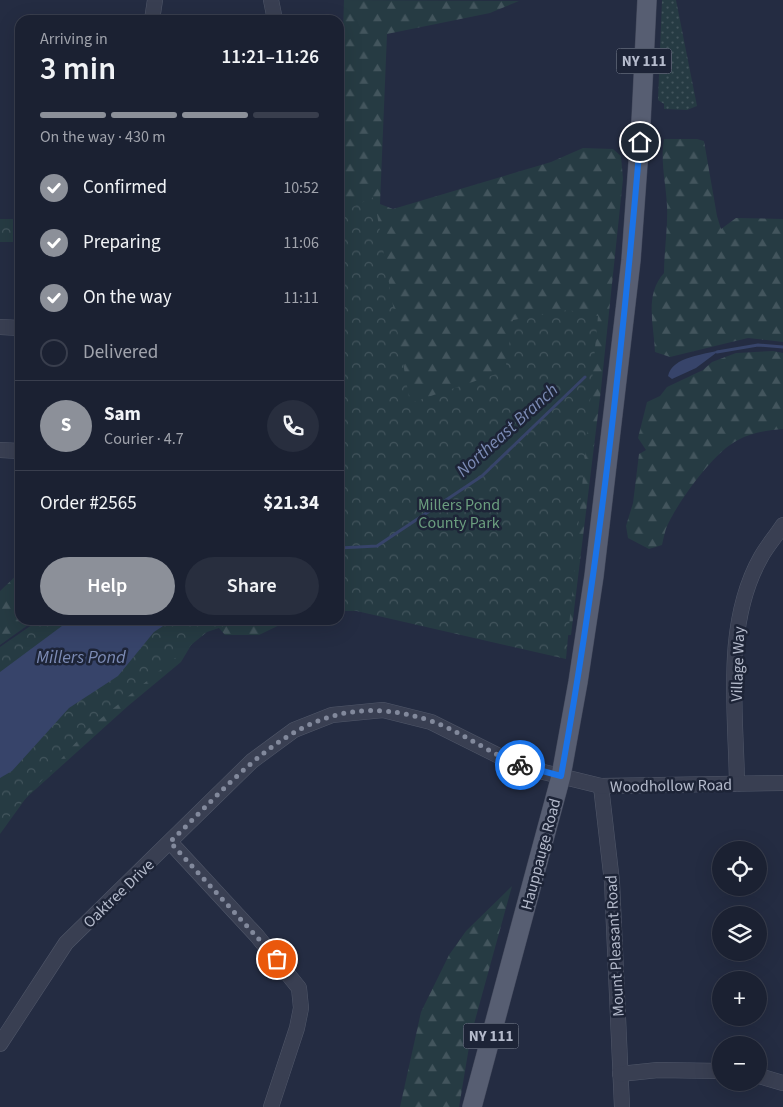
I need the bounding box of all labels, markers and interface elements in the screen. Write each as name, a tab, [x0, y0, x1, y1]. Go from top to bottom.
text: Arriving in	[40, 28, 108, 50]
text: 11:21–11:26	[221, 44, 319, 71]
text: 3 min	[40, 46, 116, 92]
road number: NY 111	[616, 48, 672, 74]
pin	[619, 121, 661, 163]
text: On the way · 430 m	[40, 126, 165, 148]
icon: home	[626, 128, 654, 156]
icon: check	[40, 174, 68, 202]
text: Confirmed	[83, 174, 167, 201]
text: 10:52	[283, 177, 319, 199]
icon: check	[40, 229, 68, 257]
text: Preparing	[83, 229, 161, 256]
text: 11:06	[283, 232, 319, 254]
icon: check	[40, 284, 68, 312]
text: On the way	[83, 284, 172, 311]
text: 11:11	[283, 287, 319, 309]
text: Delivered	[83, 339, 158, 366]
water label: Northeast Branch	[451, 378, 564, 483]
button: phone	[267, 400, 319, 452]
text: Sam	[104, 401, 141, 428]
text: S	[61, 412, 71, 439]
text: Courier · 4.7	[104, 428, 184, 450]
text: Order #2565	[40, 490, 137, 517]
text: $21.34	[263, 490, 319, 517]
park label: Millers Pond County Park	[418, 494, 500, 534]
button: Help	[40, 557, 175, 615]
button: Share	[185, 557, 319, 615]
street label: Village Way	[726, 626, 750, 702]
water label: Millers Pond	[36, 645, 126, 670]
courier	[495, 740, 545, 790]
icon: bike	[506, 751, 534, 779]
street label: Woodhollow Road	[610, 774, 732, 798]
street label: Hauppauge Road	[515, 796, 566, 913]
map controls	[712, 841, 767, 1091]
button: locate	[712, 841, 767, 896]
street label: Oaktree Drive	[78, 854, 159, 933]
street label: Mount Pleasant Road	[600, 875, 630, 1017]
button: layers	[712, 906, 767, 961]
pin	[256, 938, 298, 980]
icon: bag	[263, 945, 291, 973]
button: +	[712, 971, 767, 1026]
road number: NY 111	[464, 1024, 518, 1048]
button: −	[712, 1036, 767, 1091]

